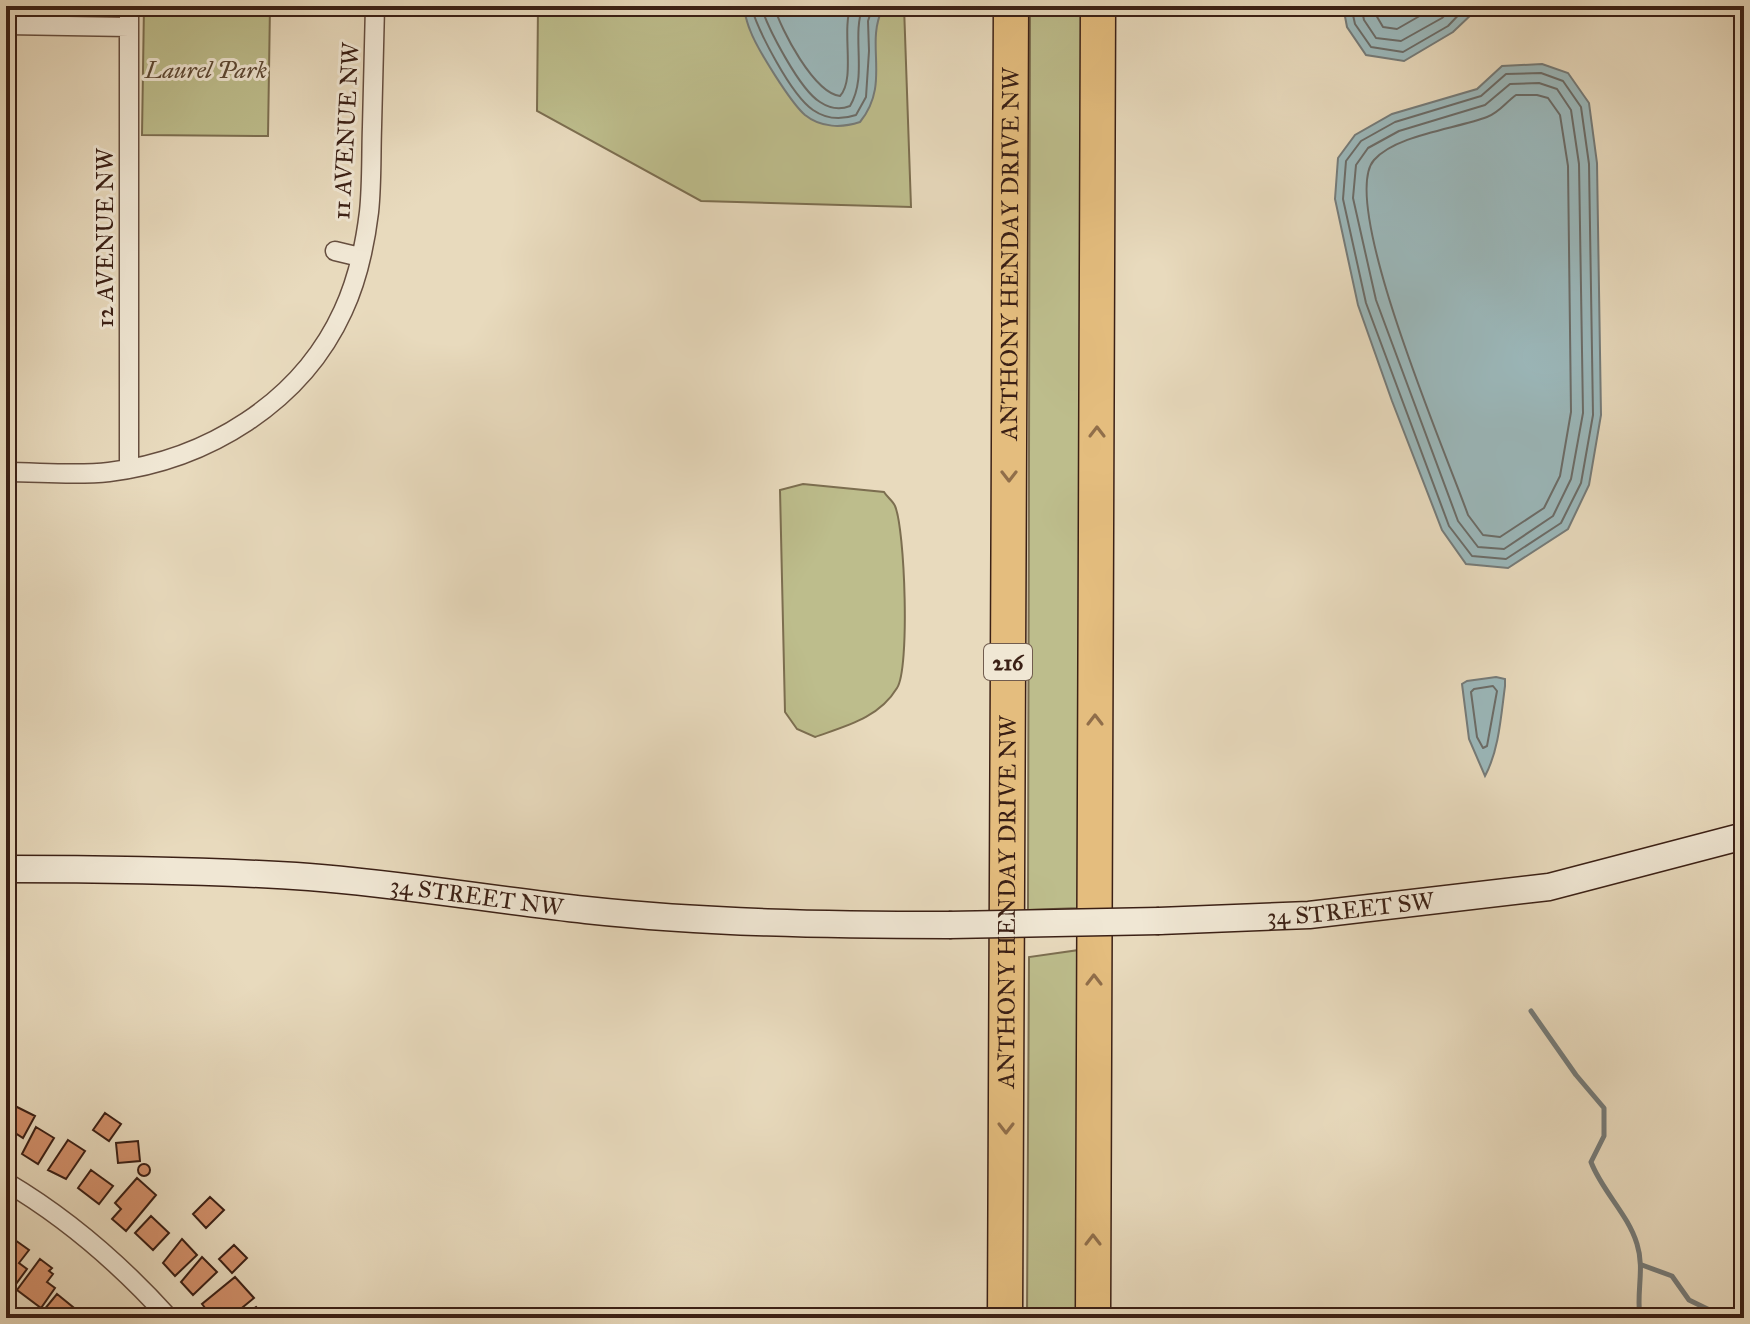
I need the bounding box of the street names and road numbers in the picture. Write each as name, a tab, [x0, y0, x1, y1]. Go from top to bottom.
street label: 11 AVENUE NW	[326, 41, 366, 220]
street label: ANTHONY HENDAY DRIVE NW	[994, 66, 1026, 442]
street label: 12 AVENUE NW	[90, 147, 120, 328]
road number: 216	[984, 644, 1032, 680]
street label: ANTHONY HENDAY DRIVE NW	[991, 714, 1023, 1090]
street label: 34 STREET NW	[388, 870, 566, 922]
street label: 34 STREET SW	[1266, 885, 1437, 932]

